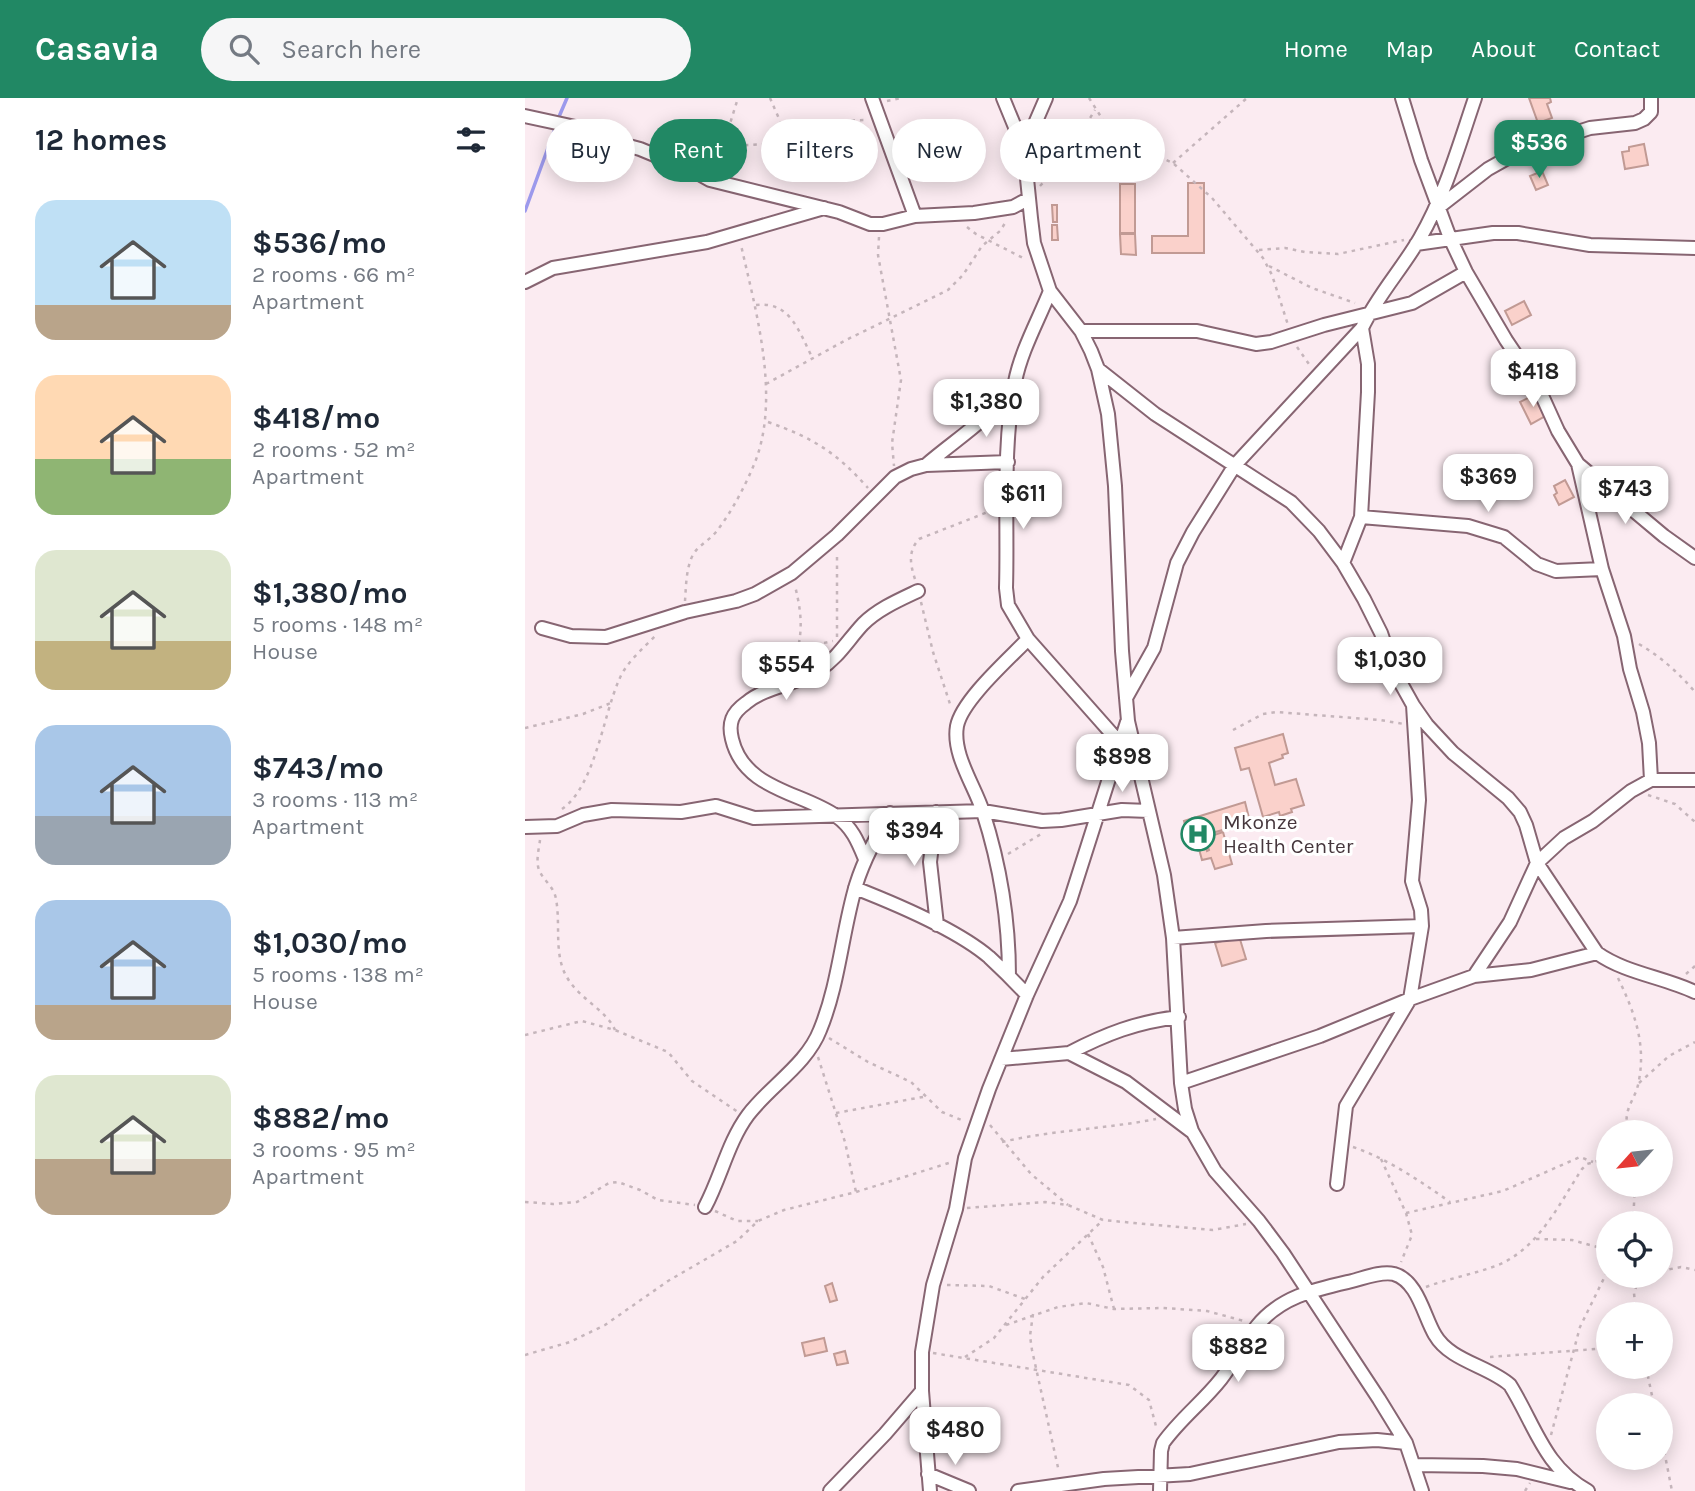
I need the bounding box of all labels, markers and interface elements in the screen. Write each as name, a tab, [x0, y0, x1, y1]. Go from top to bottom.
search box	[201, 18, 691, 81]
text: Casavia	[35, 30, 159, 68]
icon: search	[225, 30, 263, 68]
text: Search here	[281, 34, 421, 65]
text: Home	[1284, 35, 1348, 63]
text: Map	[1386, 35, 1433, 63]
text: About	[1471, 35, 1536, 63]
text: Contact	[1574, 35, 1660, 63]
chip: Buy	[546, 119, 635, 182]
chip: Rent	[649, 119, 747, 182]
chip: Filters	[761, 119, 878, 182]
chip: New	[892, 119, 986, 182]
chip: Apartment	[1000, 119, 1165, 182]
pin: $536	[1498, 120, 1580, 180]
icon: filters	[452, 121, 490, 159]
text: 12 homes	[35, 122, 167, 158]
text: $536	[1510, 129, 1568, 156]
text: $536/mo	[252, 225, 387, 261]
icon: home	[91, 228, 175, 312]
text: 2 rooms · 66 m²	[252, 261, 415, 288]
text: Apartment	[252, 288, 364, 315]
pin: $418	[1492, 350, 1574, 409]
text: $418	[1507, 358, 1559, 385]
pin: $1,380	[929, 380, 1043, 439]
text: $1,380	[949, 388, 1023, 415]
text: $418/mo	[252, 400, 380, 436]
icon: home	[91, 403, 175, 487]
text: 2 rooms · 52 m²	[252, 436, 415, 463]
pin: $369	[1447, 454, 1529, 514]
text: Apartment	[252, 463, 364, 490]
text: $369	[1459, 463, 1517, 490]
pin: $743	[1584, 466, 1666, 526]
pin: $611	[982, 472, 1064, 531]
text: $743	[1597, 475, 1653, 502]
text: $611	[1000, 480, 1046, 507]
text: $1,380/mo	[252, 575, 408, 611]
icon: home	[91, 578, 175, 662]
text: 5 rooms · 148 m²	[252, 611, 423, 638]
text: House	[252, 638, 318, 665]
pin: $1,030	[1333, 638, 1447, 697]
pin: $554	[745, 642, 827, 702]
text: $1,030	[1353, 646, 1427, 673]
text: $554	[758, 651, 814, 678]
pin: $898	[1081, 734, 1163, 794]
text: $898	[1092, 743, 1152, 770]
text: $743/mo	[252, 750, 384, 786]
icon: home	[91, 753, 175, 837]
text: 3 rooms · 113 m²	[252, 786, 418, 813]
pin: $394	[873, 808, 955, 868]
place label: Mkonze Health Center	[1223, 810, 1354, 858]
text: Apartment	[252, 813, 364, 840]
hospital icon: Mkonze Health Center	[1179, 815, 1217, 853]
text: $394	[885, 817, 943, 844]
text: $1,030/mo	[252, 925, 407, 961]
icon: home	[91, 928, 175, 1012]
text: 5 rooms · 138 m²	[252, 961, 424, 988]
text: House	[252, 988, 318, 1015]
text: $882/mo	[252, 1100, 389, 1136]
icon: home	[91, 1103, 175, 1187]
north arrow	[1596, 1120, 1673, 1197]
map controls	[1596, 1120, 1673, 1470]
text: 3 rooms · 95 m²	[252, 1136, 416, 1163]
text: Apartment	[252, 1163, 364, 1190]
button: locate	[1596, 1211, 1673, 1288]
button: +	[1596, 1302, 1673, 1379]
pin: $882	[1197, 1324, 1279, 1384]
text: $882	[1208, 1333, 1268, 1360]
button: −	[1596, 1393, 1673, 1470]
pin: $480	[914, 1408, 996, 1467]
text: $480	[926, 1416, 984, 1443]

